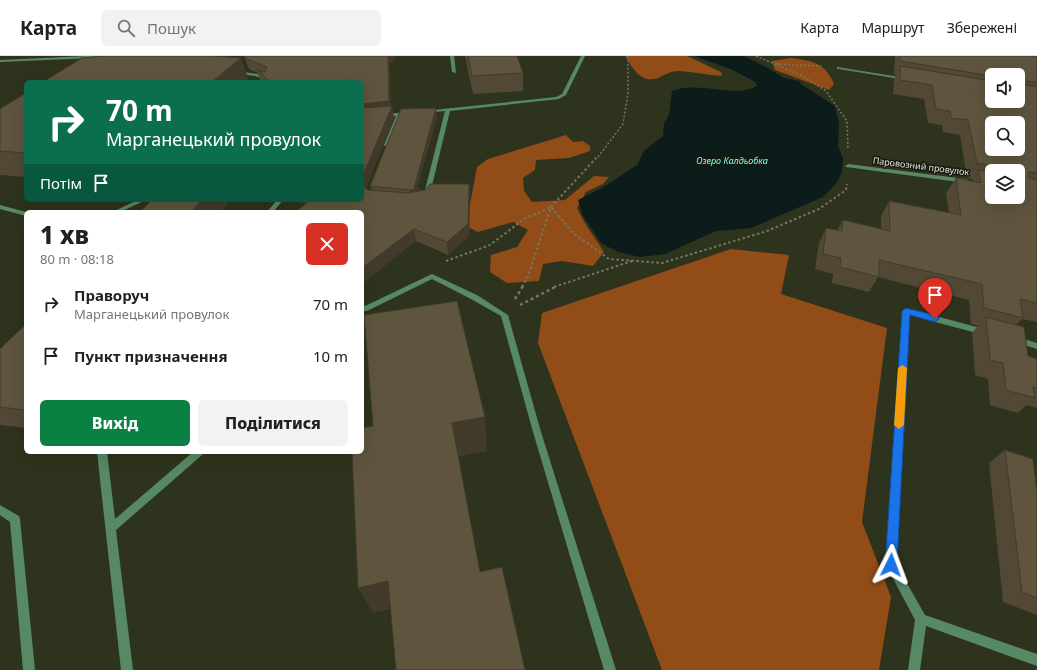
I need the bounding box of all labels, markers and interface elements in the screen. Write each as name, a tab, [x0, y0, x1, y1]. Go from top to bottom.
search box	[101, 10, 381, 46]
text: Карта	[20, 15, 77, 41]
icon: search	[115, 17, 137, 39]
text: Пошук	[147, 18, 196, 38]
text: Карта	[800, 18, 839, 37]
text: Маршрут	[861, 18, 925, 37]
text: Збережені	[947, 18, 1017, 37]
map controls	[985, 68, 1025, 204]
button: sound	[985, 68, 1025, 108]
text: 70 m	[106, 91, 173, 129]
icon: right	[40, 96, 92, 148]
button: search	[985, 116, 1025, 156]
text: Марганецький провулок	[106, 127, 321, 151]
water label: Озеро Калдьобка	[696, 154, 768, 167]
street label: Паровозний провулок	[872, 154, 970, 178]
button: layers	[985, 164, 1025, 204]
icon: arrive	[90, 172, 112, 194]
text: Потім	[40, 173, 82, 193]
text: 1 хв	[40, 218, 89, 251]
button: close	[306, 223, 348, 265]
text: 80 m · 08:18	[40, 250, 114, 268]
pin	[918, 278, 952, 319]
icon: arrive	[924, 284, 946, 306]
text: Праворуч	[74, 285, 149, 305]
icon: right	[40, 293, 62, 315]
text: 70 m	[313, 294, 348, 314]
text: Марганецький провулок	[74, 305, 229, 323]
icon: arrive	[40, 345, 62, 367]
text: Пункт призначення	[74, 346, 228, 366]
text: 10 m	[313, 346, 348, 366]
button: Вихід	[40, 400, 190, 446]
button: Поділитися	[198, 400, 348, 446]
position arrow	[870, 544, 912, 586]

